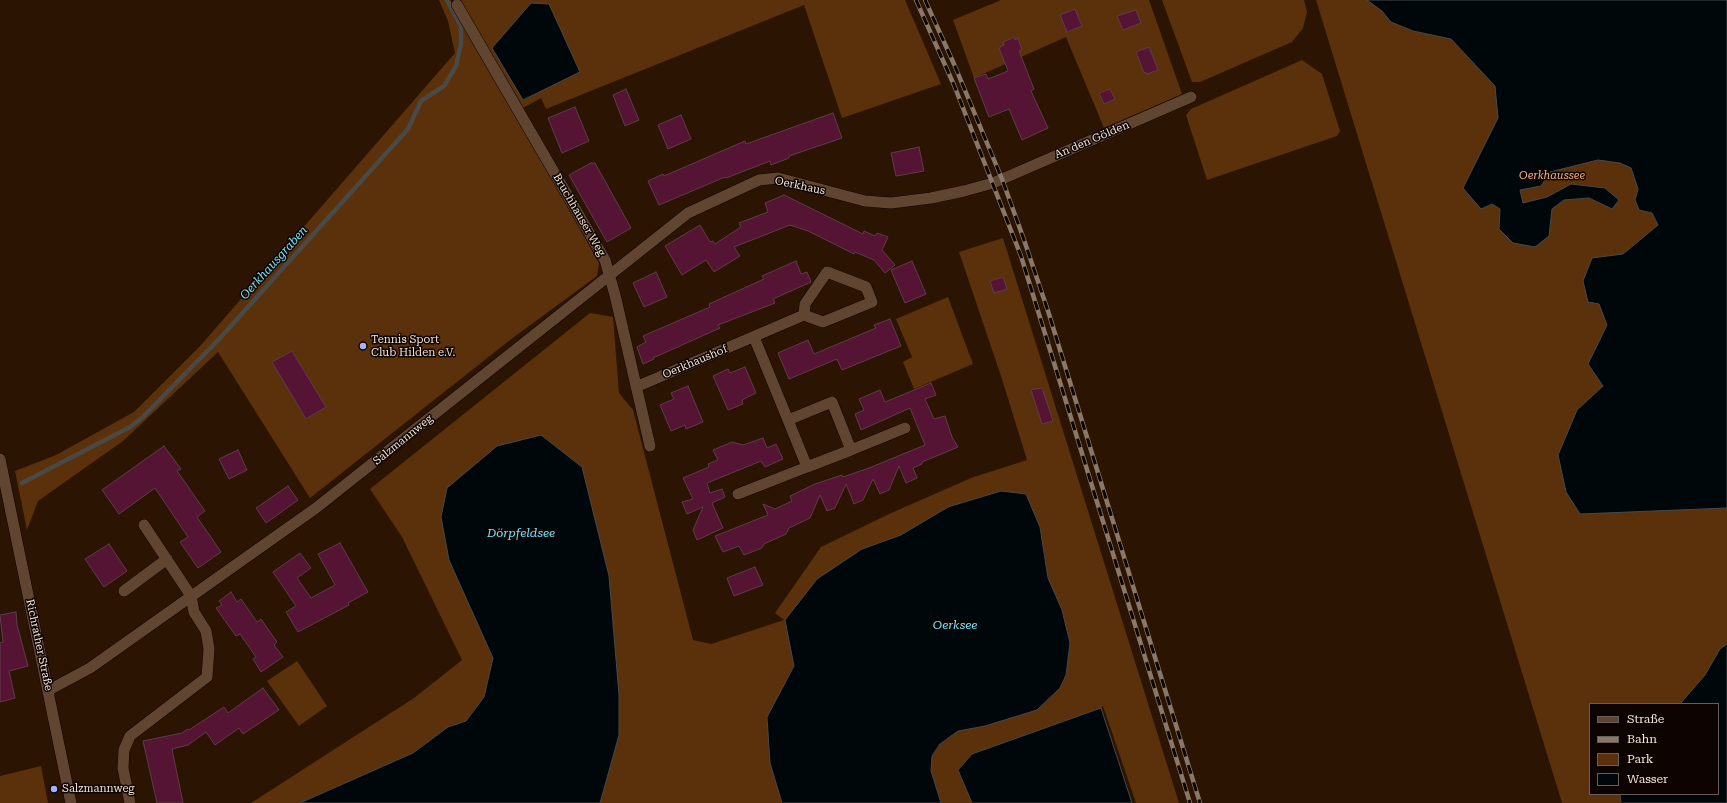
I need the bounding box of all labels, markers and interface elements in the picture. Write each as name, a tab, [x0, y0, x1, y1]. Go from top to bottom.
street label: An den Gölden	[1053, 118, 1131, 162]
park label: Oerkhaussee	[1519, 169, 1585, 183]
street label: Bruchhauser Weg	[550, 171, 608, 259]
street label: Oerkhaus	[774, 174, 826, 198]
water label: Oerkhausgraben	[237, 223, 311, 303]
place label: Tennis Sport Club Hilden e.V.	[371, 333, 455, 359]
marker: Tennis Sport Club Hilden e.V.	[358, 341, 368, 351]
street label: Oerkhaushof	[661, 342, 729, 382]
street label: Salzmannweg	[371, 412, 435, 468]
water label: Dörpfeldsee	[487, 526, 555, 540]
street label: Richrather Straße	[23, 598, 55, 692]
water label: Oerksee	[933, 618, 977, 632]
legend	[1589, 703, 1719, 795]
text: Straße	[1627, 712, 1664, 726]
text: Bahn	[1627, 732, 1657, 746]
text: Park	[1627, 752, 1653, 766]
text: Wasser	[1627, 772, 1668, 786]
place label: Salzmannweg	[62, 782, 135, 796]
marker: Salzmannweg	[49, 784, 59, 794]

